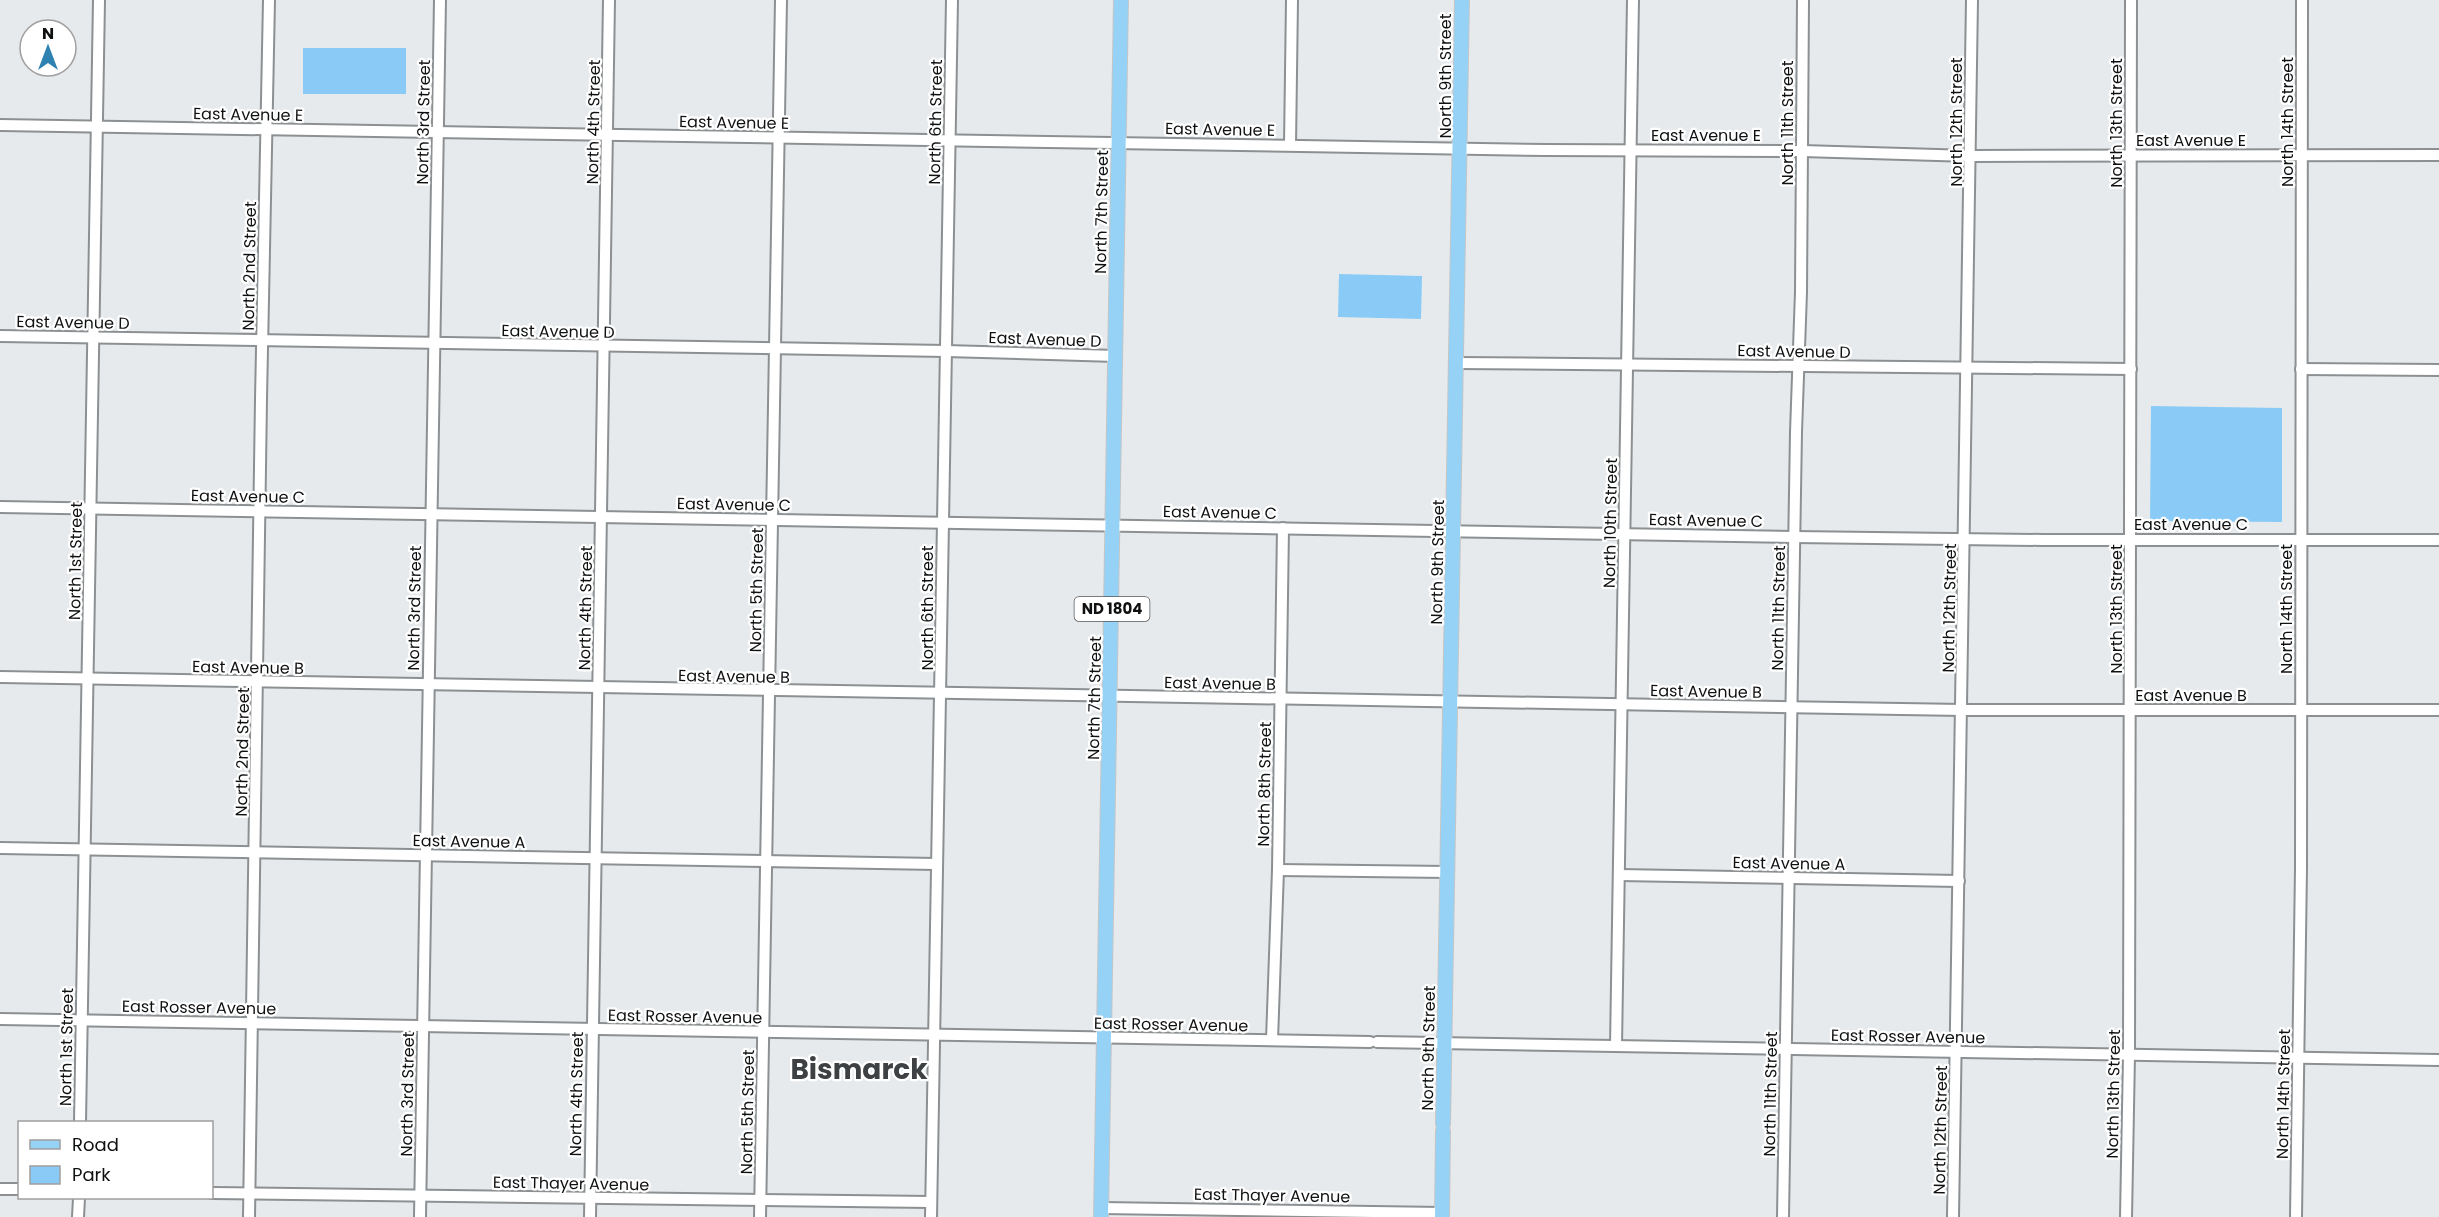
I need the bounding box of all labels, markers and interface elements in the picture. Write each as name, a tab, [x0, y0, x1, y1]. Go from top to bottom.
street label: North 9th Street	[1434, 13, 1457, 139]
north arrow	[18, 18, 78, 78]
text: N	[42, 22, 54, 45]
street label: North 12th Street	[1945, 57, 1968, 187]
street label: North 14th Street	[2276, 57, 2299, 187]
street label: North 13th Street	[2105, 58, 2128, 188]
street label: North 3rd Street	[411, 59, 436, 185]
street label: North 4th Street	[581, 59, 606, 185]
street label: North 6th Street	[923, 59, 948, 185]
street label: North 11th Street	[1776, 60, 1799, 186]
street label: East Avenue E	[193, 102, 303, 127]
street label: East Avenue E	[679, 110, 789, 135]
street label: East Avenue E	[1165, 117, 1275, 142]
street label: East Avenue E	[1651, 124, 1761, 147]
street label: East Avenue E	[2136, 129, 2246, 152]
street label: North 7th Street	[1089, 150, 1114, 274]
street label: North 2nd Street	[237, 201, 262, 331]
street label: East Avenue D	[16, 310, 130, 335]
street label: East Avenue D	[501, 319, 615, 344]
street label: East Avenue D	[988, 326, 1102, 353]
street label: East Avenue D	[1737, 339, 1851, 364]
street label: North 10th Street	[1598, 458, 1623, 588]
street label: East Avenue C	[191, 484, 305, 509]
street label: East Avenue C	[677, 492, 791, 517]
street label: North 9th Street	[1425, 499, 1450, 625]
street label: East Avenue C	[1163, 500, 1277, 525]
street label: North 1st Street	[63, 502, 88, 620]
street label: East Avenue C	[1649, 508, 1763, 533]
street label: East Avenue C	[2134, 513, 2248, 536]
street label: North 5th Street	[744, 527, 769, 653]
street label: North 12th Street	[1937, 543, 1962, 673]
street label: North 13th Street	[2105, 544, 2128, 674]
street label: North 14th Street	[2275, 544, 2298, 674]
street label: North 3rd Street	[402, 545, 427, 671]
street label: North 4th Street	[573, 545, 598, 671]
street label: North 6th Street	[916, 545, 939, 671]
street label: North 11th Street	[1766, 545, 1791, 671]
road number: ND 1804	[1074, 597, 1150, 621]
street label: North 7th Street	[1082, 636, 1107, 760]
street label: East Avenue B	[192, 655, 304, 680]
street label: East Avenue B	[678, 664, 790, 689]
street label: East Avenue B	[1164, 671, 1276, 696]
street label: East Avenue B	[1650, 679, 1762, 704]
street label: East Avenue B	[2135, 684, 2247, 707]
street label: North 2nd Street	[230, 687, 255, 817]
street label: North 8th Street	[1252, 721, 1277, 847]
street label: East Avenue A	[412, 829, 526, 854]
street label: East Avenue A	[1732, 851, 1846, 876]
street label: North 9th Street	[1416, 985, 1441, 1111]
street label: North 1st Street	[54, 988, 79, 1106]
street label: East Rosser Avenue	[122, 995, 276, 1020]
street label: East Rosser Avenue	[608, 1004, 762, 1029]
street label: East Rosser Avenue	[1094, 1012, 1248, 1037]
street label: East Rosser Avenue	[1831, 1024, 1985, 1049]
street label: North 13th Street	[2101, 1029, 2126, 1159]
street label: North 14th Street	[2271, 1029, 2296, 1159]
street label: North 3rd Street	[395, 1031, 420, 1157]
street label: North 4th Street	[564, 1031, 589, 1157]
street label: North 11th Street	[1758, 1031, 1783, 1157]
street label: North 5th Street	[735, 1049, 760, 1175]
district label: Bismarck	[790, 1050, 928, 1089]
street label: North 12th Street	[1928, 1065, 1953, 1195]
legend	[18, 1121, 213, 1199]
text: Road	[72, 1132, 119, 1157]
text: Park	[72, 1162, 111, 1187]
street label: East Thayer Avenue	[493, 1171, 649, 1196]
street label: East Thayer Avenue	[1194, 1183, 1350, 1208]

